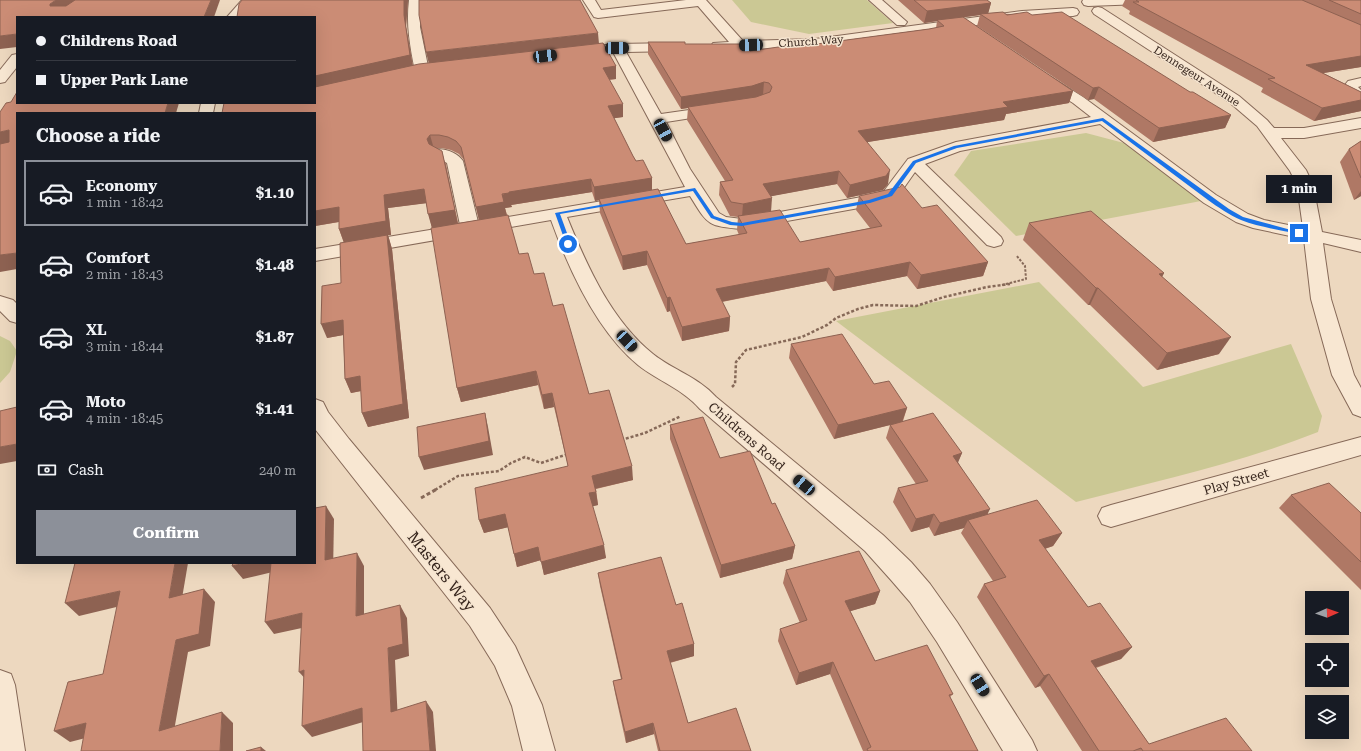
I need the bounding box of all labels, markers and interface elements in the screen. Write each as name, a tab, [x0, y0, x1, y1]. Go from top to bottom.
text: Childrens Road	[60, 32, 177, 50]
street label: Church Way	[778, 33, 844, 50]
car	[739, 39, 763, 51]
car	[605, 42, 629, 54]
street label: Dennegeur Avenue	[1151, 44, 1242, 109]
car	[532, 49, 558, 63]
text: Upper Park Lane	[60, 71, 188, 89]
car	[652, 117, 674, 143]
text: Choose a ride	[36, 125, 160, 146]
icon: car	[38, 175, 74, 211]
callout: 1 min	[1266, 175, 1332, 203]
text: Economy	[86, 177, 157, 195]
text: 1 min	[1281, 181, 1317, 196]
text: $1.10	[256, 184, 294, 202]
text: 1 min · 18:42	[86, 195, 163, 210]
route end	[1290, 224, 1308, 242]
route start	[559, 235, 577, 253]
icon: car	[38, 247, 74, 283]
text: Comfort	[86, 249, 150, 267]
text: $1.48	[256, 256, 294, 274]
text: 2 min · 18:43	[86, 267, 163, 282]
icon: car	[38, 319, 74, 355]
text: XL	[86, 321, 107, 339]
text: $1.87	[256, 328, 294, 346]
car	[614, 328, 640, 354]
text: 3 min · 18:44	[86, 339, 163, 354]
icon: car	[38, 391, 74, 427]
text: Moto	[86, 393, 126, 411]
street label: Childrens Road	[705, 399, 788, 474]
text: $1.41	[256, 400, 294, 418]
text: 4 min · 18:45	[86, 411, 163, 426]
icon: cash	[36, 459, 58, 481]
text: Cash	[68, 461, 104, 479]
text: 240 m	[259, 463, 296, 478]
street label: Play Street	[1202, 465, 1271, 498]
car	[791, 473, 817, 497]
button: Confirm	[36, 510, 296, 556]
street label: Masters Way	[404, 527, 480, 616]
north arrow	[1305, 591, 1349, 635]
map controls	[1305, 591, 1349, 739]
button: locate	[1305, 643, 1349, 687]
car	[969, 672, 991, 698]
button: layers	[1305, 695, 1349, 739]

